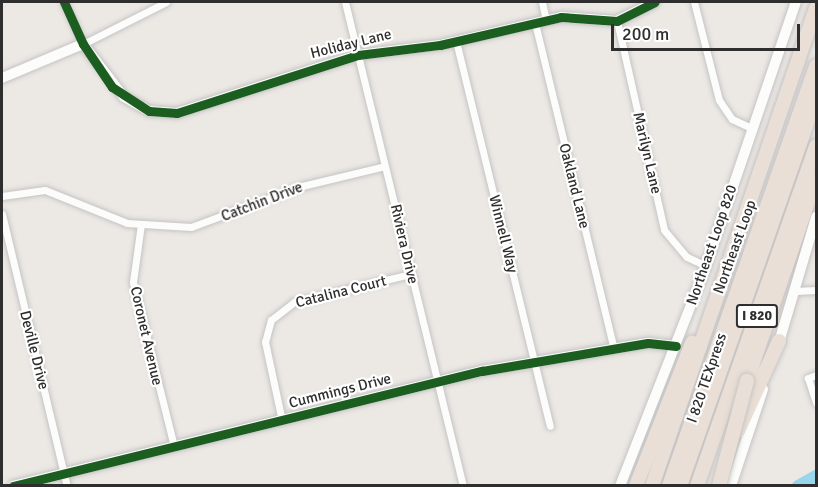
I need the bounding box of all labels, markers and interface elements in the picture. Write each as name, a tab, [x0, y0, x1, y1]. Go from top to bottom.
scale bar	[614, 12, 803, 50]
text: 200 m	[622, 23, 669, 45]
street label: Holiday Lane	[309, 25, 393, 63]
street label: Marilyn Lane	[629, 110, 665, 196]
street label: Oakland Lane	[555, 142, 593, 230]
street label: Catchin Drive	[219, 178, 305, 226]
street label: Northeast Loop 820	[683, 182, 741, 308]
street label: Winnell Way	[485, 193, 521, 275]
street label: Northeast Loop	[710, 198, 760, 296]
street label: Riviera Drive	[386, 203, 422, 285]
street label: Catalina Court	[294, 272, 388, 312]
street label: Coronet Avenue	[126, 285, 166, 387]
road number: I 820	[734, 305, 780, 327]
street label: Deville Drive	[16, 309, 52, 391]
street label: I 820 TEXpress	[683, 331, 731, 425]
street label: Cummings Drive	[287, 370, 393, 412]

